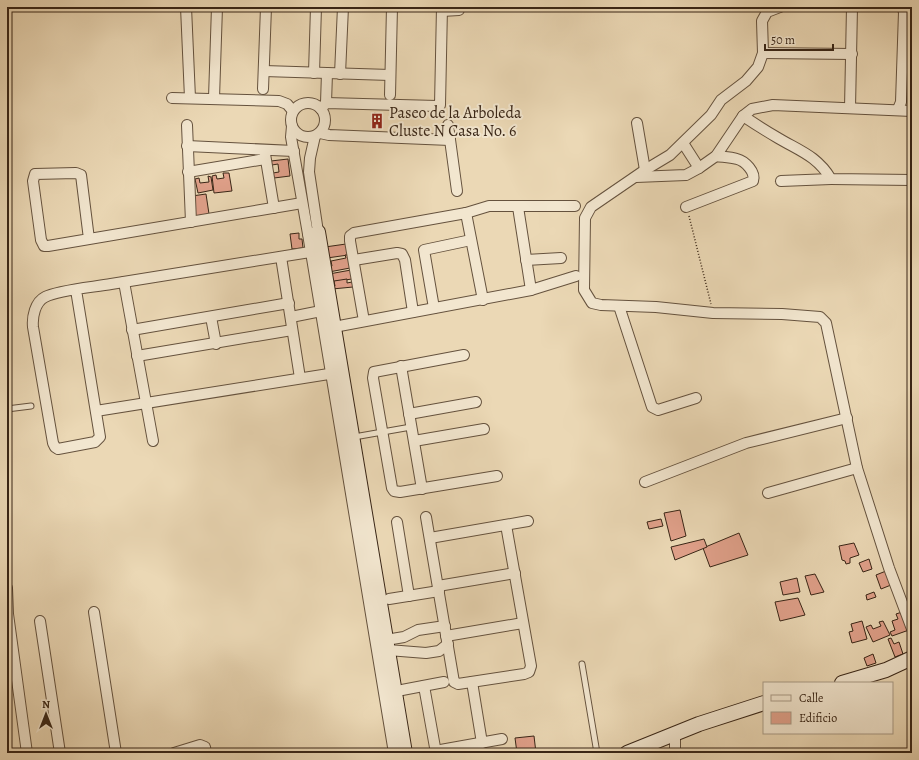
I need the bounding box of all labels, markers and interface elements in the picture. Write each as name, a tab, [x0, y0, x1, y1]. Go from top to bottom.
scale bar	[765, 26, 833, 52]
text: 50 m	[771, 32, 795, 48]
place label: Paseo de la Arboleda Cluste N Casa No. 6	[389, 102, 522, 142]
building icon: Paseo de la Arboleda Cluste N Casa No. 6	[368, 112, 386, 130]
legend	[763, 682, 893, 734]
text: Calle	[799, 690, 823, 706]
north arrow	[26, 694, 66, 734]
text: N	[42, 697, 50, 712]
text: Edificio	[799, 710, 837, 726]

